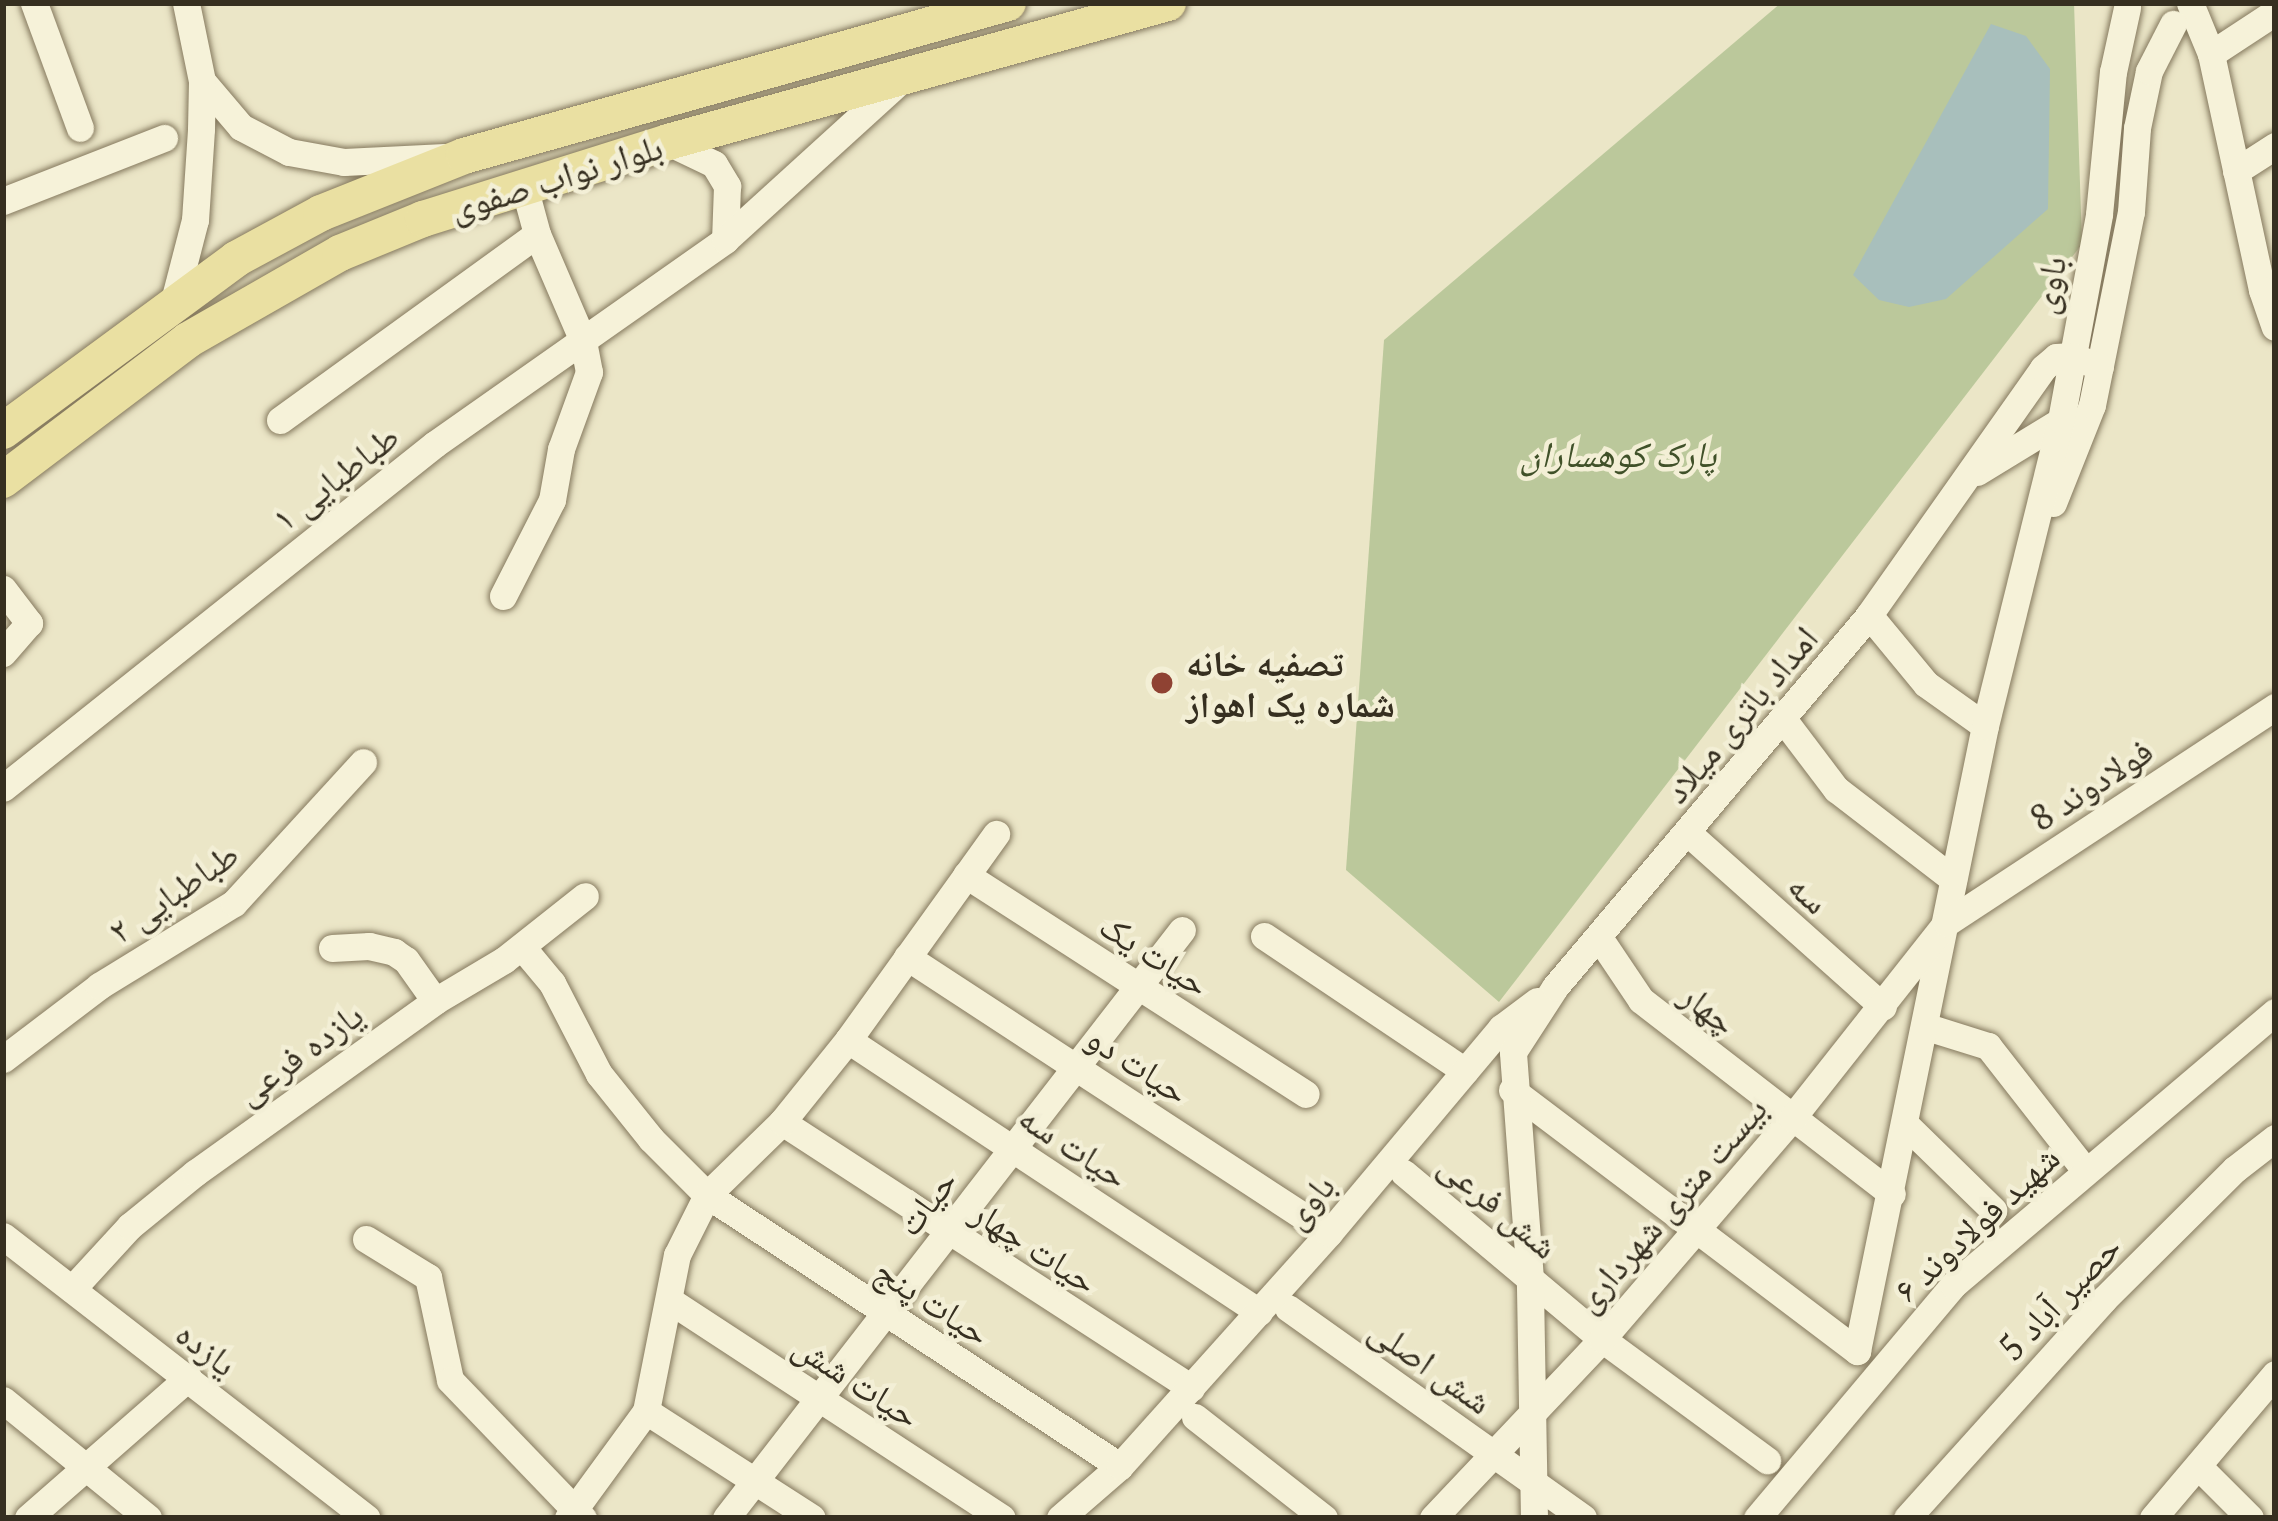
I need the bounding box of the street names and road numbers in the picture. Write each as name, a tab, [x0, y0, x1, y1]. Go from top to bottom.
street label: بلوار نواب صفوی	[445, 124, 667, 230]
street label: باوی	[2021, 252, 2075, 318]
street label: طباطبایی ۱	[263, 414, 407, 540]
street label: امداد باتری میلاد	[1654, 617, 1826, 811]
street label: فولادوند 8	[2022, 729, 2160, 839]
street label: طباطبایی ۲	[100, 832, 246, 952]
street label: سه	[1780, 864, 1838, 922]
street label: حیات یک	[1092, 903, 1218, 1005]
street label: چهار	[1672, 973, 1746, 1043]
street label: یازده فرعی	[227, 993, 371, 1113]
street label: حیات دو	[1079, 1015, 1197, 1113]
street label: بیست متری شهرداری	[1565, 1087, 1775, 1321]
street label: حیات سه	[1011, 1095, 1137, 1197]
street label: شهید فولادوند ۶	[1884, 1135, 2068, 1311]
street label: شش فرعی	[1431, 1143, 1567, 1267]
street label: حیات	[887, 1160, 965, 1244]
street label: باوی	[1273, 1165, 1343, 1237]
street label: حیات چهار	[964, 1189, 1106, 1303]
street label: حصیر آباد 5	[1989, 1225, 2129, 1369]
street label: حیات پنج	[867, 1248, 999, 1354]
street label: شش اصلی	[1361, 1307, 1501, 1423]
street label: یازده	[168, 1311, 246, 1385]
street label: حیات شش	[786, 1323, 928, 1437]

